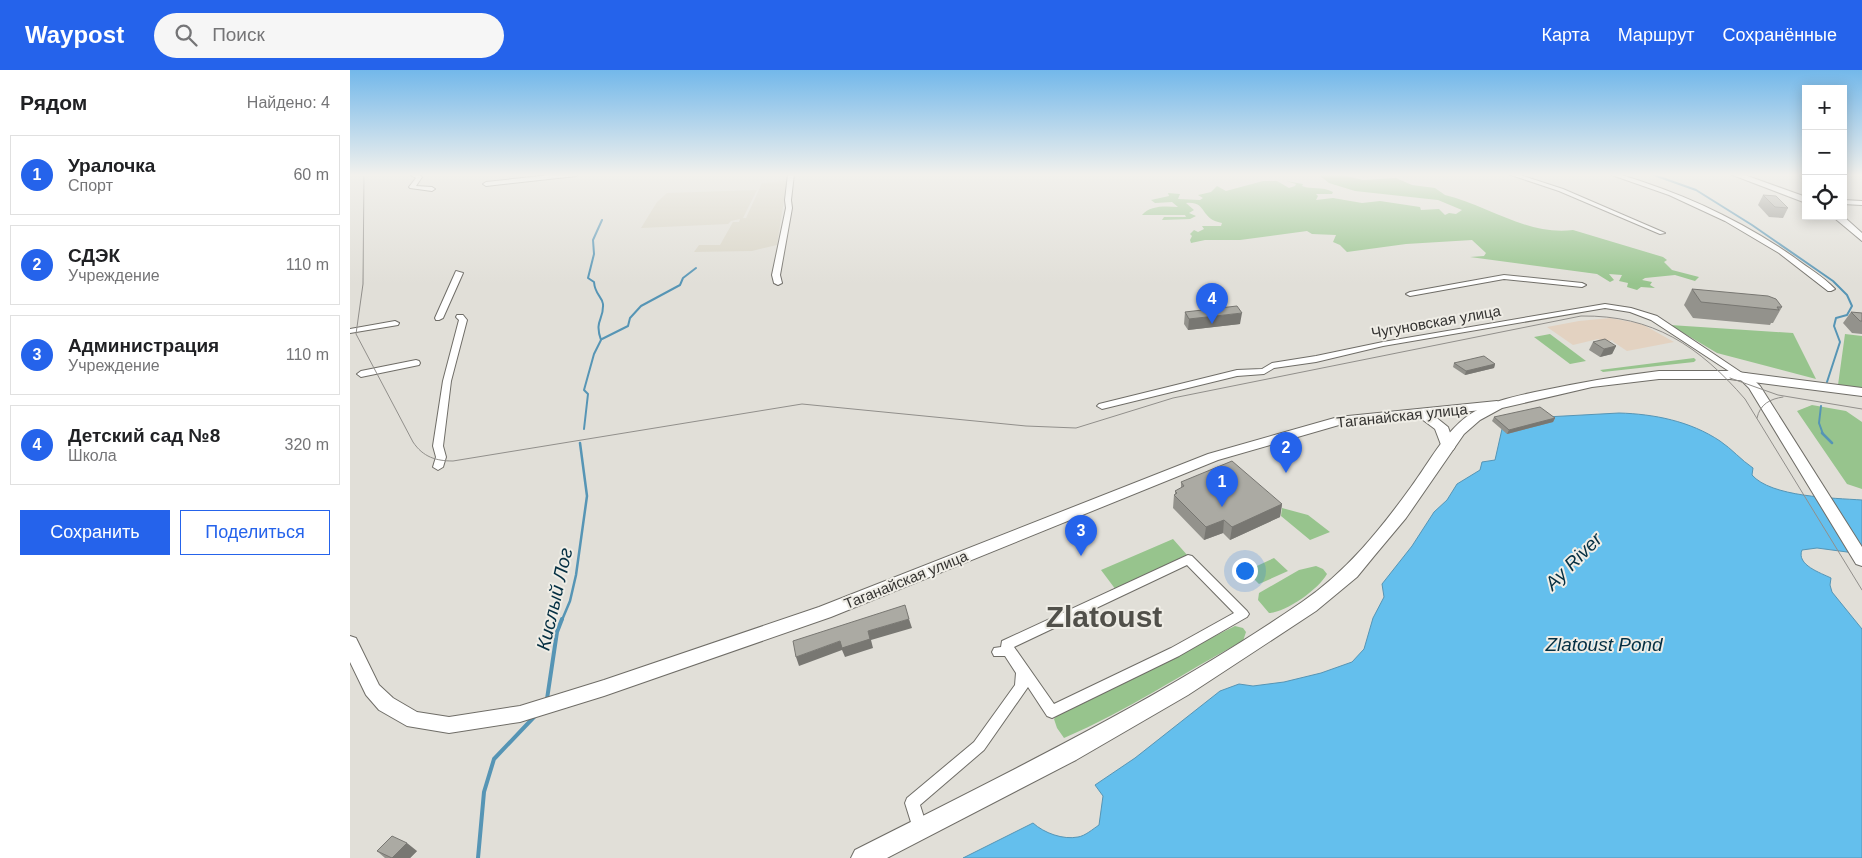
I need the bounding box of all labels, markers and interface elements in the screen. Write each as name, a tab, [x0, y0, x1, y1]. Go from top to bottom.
search box	[154, 13, 504, 58]
text: Waypost	[25, 21, 124, 48]
icon: search	[172, 21, 200, 49]
text: Поиск	[212, 24, 265, 45]
text: Карта	[1542, 25, 1590, 45]
text: Маршрут	[1618, 25, 1694, 45]
text: Сохранённые	[1722, 25, 1837, 45]
map controls	[1802, 85, 1847, 220]
button: +	[1802, 85, 1847, 130]
text: Рядом	[20, 91, 87, 114]
text: Найдено: 4	[247, 94, 330, 111]
button: −	[1802, 130, 1847, 175]
text: Уралочка	[68, 155, 155, 176]
text: 1	[33, 166, 41, 183]
text: 60 m	[293, 166, 329, 183]
button: locate	[1802, 175, 1847, 220]
text: Спорт	[68, 177, 113, 194]
text: СДЭК	[68, 245, 120, 266]
text: 2	[33, 256, 41, 273]
text: 110 m	[286, 256, 329, 273]
text: Учреждение	[68, 267, 160, 284]
pin: 4	[1196, 283, 1228, 324]
street label: Чугуновская улица	[1370, 302, 1503, 341]
text: Администрация	[68, 335, 219, 356]
text: 3	[33, 346, 41, 363]
text: 110 m	[286, 346, 329, 363]
text: Учреждение	[68, 357, 160, 374]
street label: Таганайская улица	[1336, 400, 1469, 431]
text: Детский сад №8	[68, 425, 220, 446]
pin: 2	[1270, 432, 1302, 473]
text: 4	[33, 436, 41, 453]
text: 320 m	[285, 436, 329, 453]
text: Школа	[68, 447, 117, 464]
pin: 1	[1206, 466, 1238, 507]
button: Сохранить	[20, 510, 170, 555]
button: Поделиться	[180, 510, 330, 555]
pin: 3	[1065, 515, 1097, 556]
water label: Ay River	[1540, 528, 1607, 595]
water label: Кислый Лог	[532, 546, 577, 653]
street label: Таганайская улица	[842, 547, 971, 612]
your location	[1232, 558, 1258, 584]
district label: Zlatoust	[1046, 600, 1162, 633]
water label: Zlatoust Pond	[1544, 634, 1664, 655]

